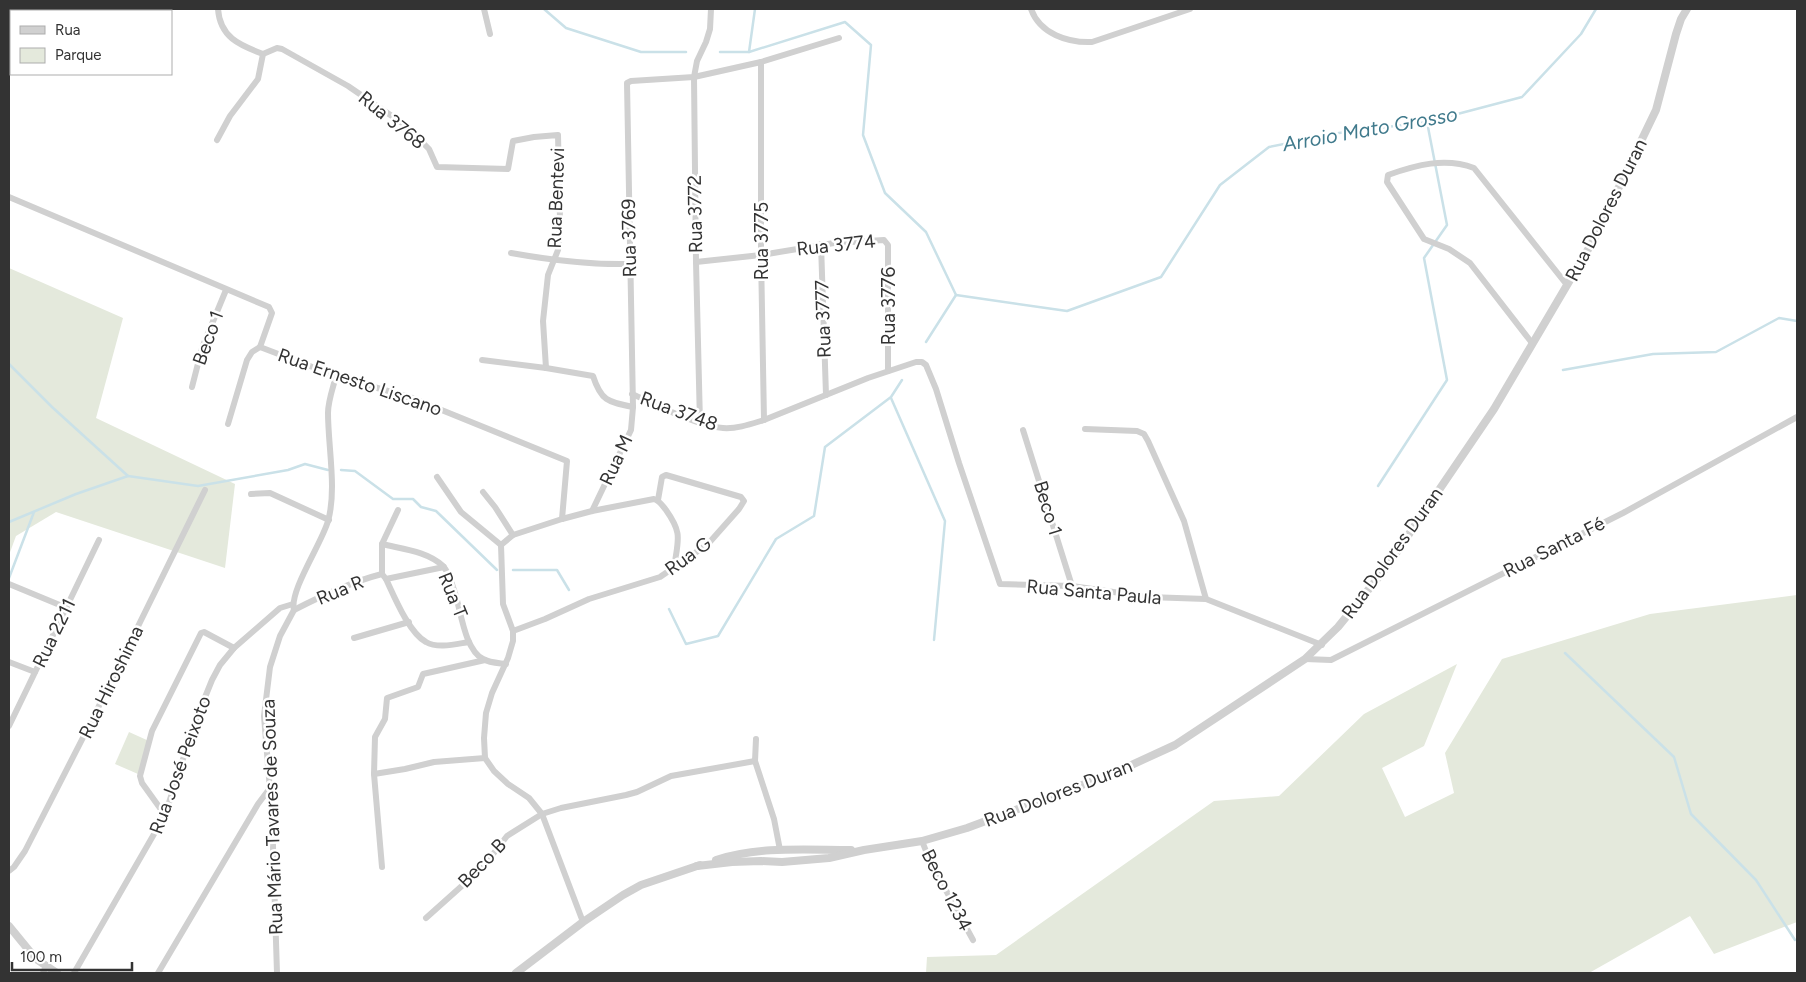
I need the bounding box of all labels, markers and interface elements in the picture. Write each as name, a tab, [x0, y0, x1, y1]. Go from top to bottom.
legend	[10, 10, 172, 75]
text: Rua	[55, 21, 80, 39]
text: Parque	[55, 46, 102, 64]
street label: Rua 3768	[354, 86, 430, 154]
water label: Arroio Mato Grosso	[1280, 102, 1460, 156]
street label: Rua Dolores Duran	[1560, 135, 1652, 285]
street label: Rua Bentevi	[543, 147, 569, 249]
street label: Rua 3772	[683, 175, 707, 253]
street label: Rua 3769	[617, 198, 641, 278]
street label: Rua 3775	[750, 202, 773, 280]
street label: Rua 3774	[795, 229, 877, 261]
street label: Rua 3776	[877, 267, 900, 345]
street label: Rua 3777	[810, 280, 836, 358]
street label: Beco 1	[188, 308, 228, 368]
street label: Rua Ernesto Liscano	[275, 343, 445, 421]
street label: Rua 3748	[637, 386, 721, 436]
street label: Rua M	[594, 431, 638, 489]
street label: Beco 1	[1029, 478, 1067, 538]
street label: Rua Dolores Duran	[1337, 483, 1447, 623]
street label: Rua Santa Fé	[1499, 512, 1609, 582]
street label: Rua G	[660, 532, 716, 580]
street label: Rua T	[433, 569, 473, 622]
street label: Rua R	[313, 570, 367, 610]
street label: Rua Santa Paula	[1026, 575, 1162, 609]
street label: Rua 2211	[27, 595, 81, 671]
street label: Rua Hiroshima	[74, 622, 148, 742]
street label: Rua José Peixoto	[144, 693, 216, 837]
street label: Rua Mário Tavares de Souza	[256, 699, 288, 935]
street label: Rua Dolores Duran	[981, 754, 1135, 832]
street label: Beco B	[453, 834, 511, 892]
street label: Beco 1234	[917, 845, 977, 935]
scale bar	[12, 940, 132, 972]
text: 100 m	[20, 948, 62, 966]

